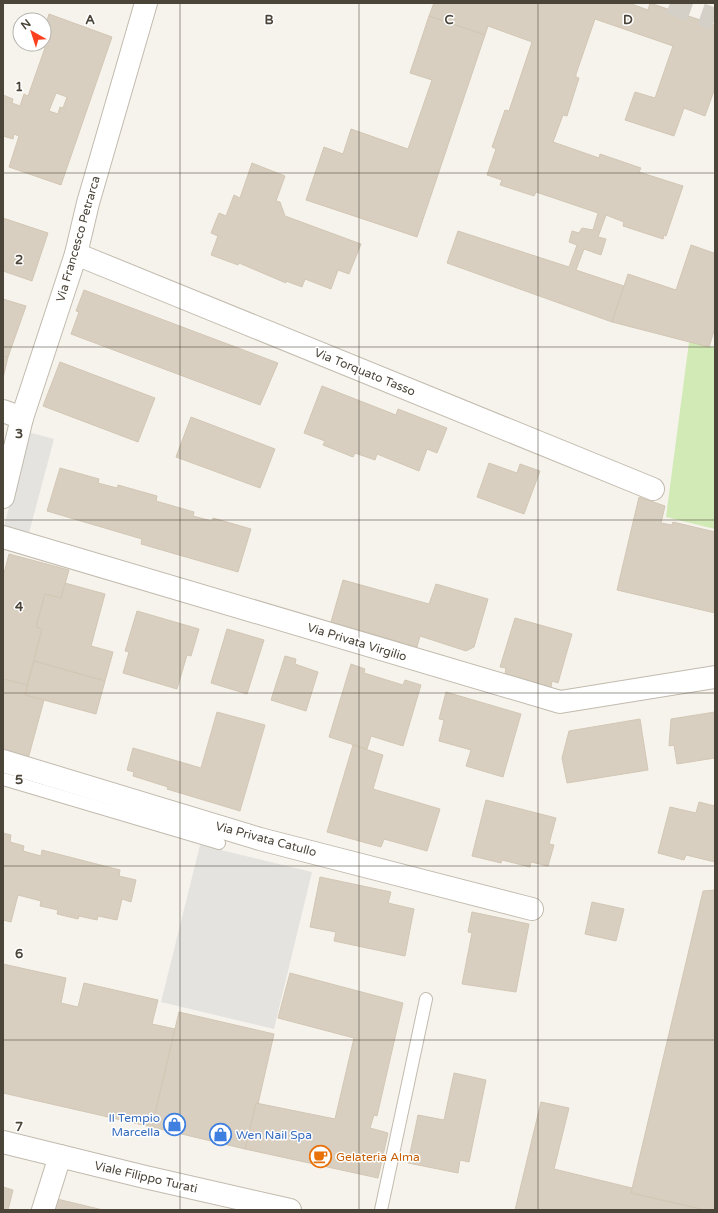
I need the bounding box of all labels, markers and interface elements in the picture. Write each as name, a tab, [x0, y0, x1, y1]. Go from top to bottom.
north arrow	[12, 12, 52, 52]
text: A	[85, 12, 95, 28]
text: B	[264, 12, 274, 28]
text: C	[444, 12, 454, 28]
text: D	[623, 12, 633, 28]
text: N	[18, 17, 34, 32]
text: 1	[15, 79, 23, 95]
street label: Via Francesco Petrarca	[53, 174, 103, 304]
text: 2	[15, 252, 23, 268]
street label: Via Torquato Tasso	[312, 345, 418, 399]
text: 3	[15, 426, 23, 442]
text: 4	[15, 599, 24, 615]
street label: Via Privata Virgilio	[306, 620, 408, 664]
text: 5	[15, 772, 23, 788]
street label: Via Privata Catullo	[214, 819, 318, 859]
text: 6	[15, 946, 23, 962]
place label: Il Tempio Marcella	[108, 1111, 160, 1139]
shop icon: Il Tempio Marcella	[162, 1112, 188, 1138]
text: 7	[15, 1119, 23, 1135]
shop icon: Wen Nail Spa	[208, 1122, 234, 1148]
place label: Wen Nail Spa	[236, 1128, 312, 1142]
cafe icon: Gelateria Alma	[307, 1144, 333, 1170]
place label: Gelateria Alma	[336, 1150, 420, 1164]
street label: Viale Filippo Turati	[93, 1158, 199, 1196]

